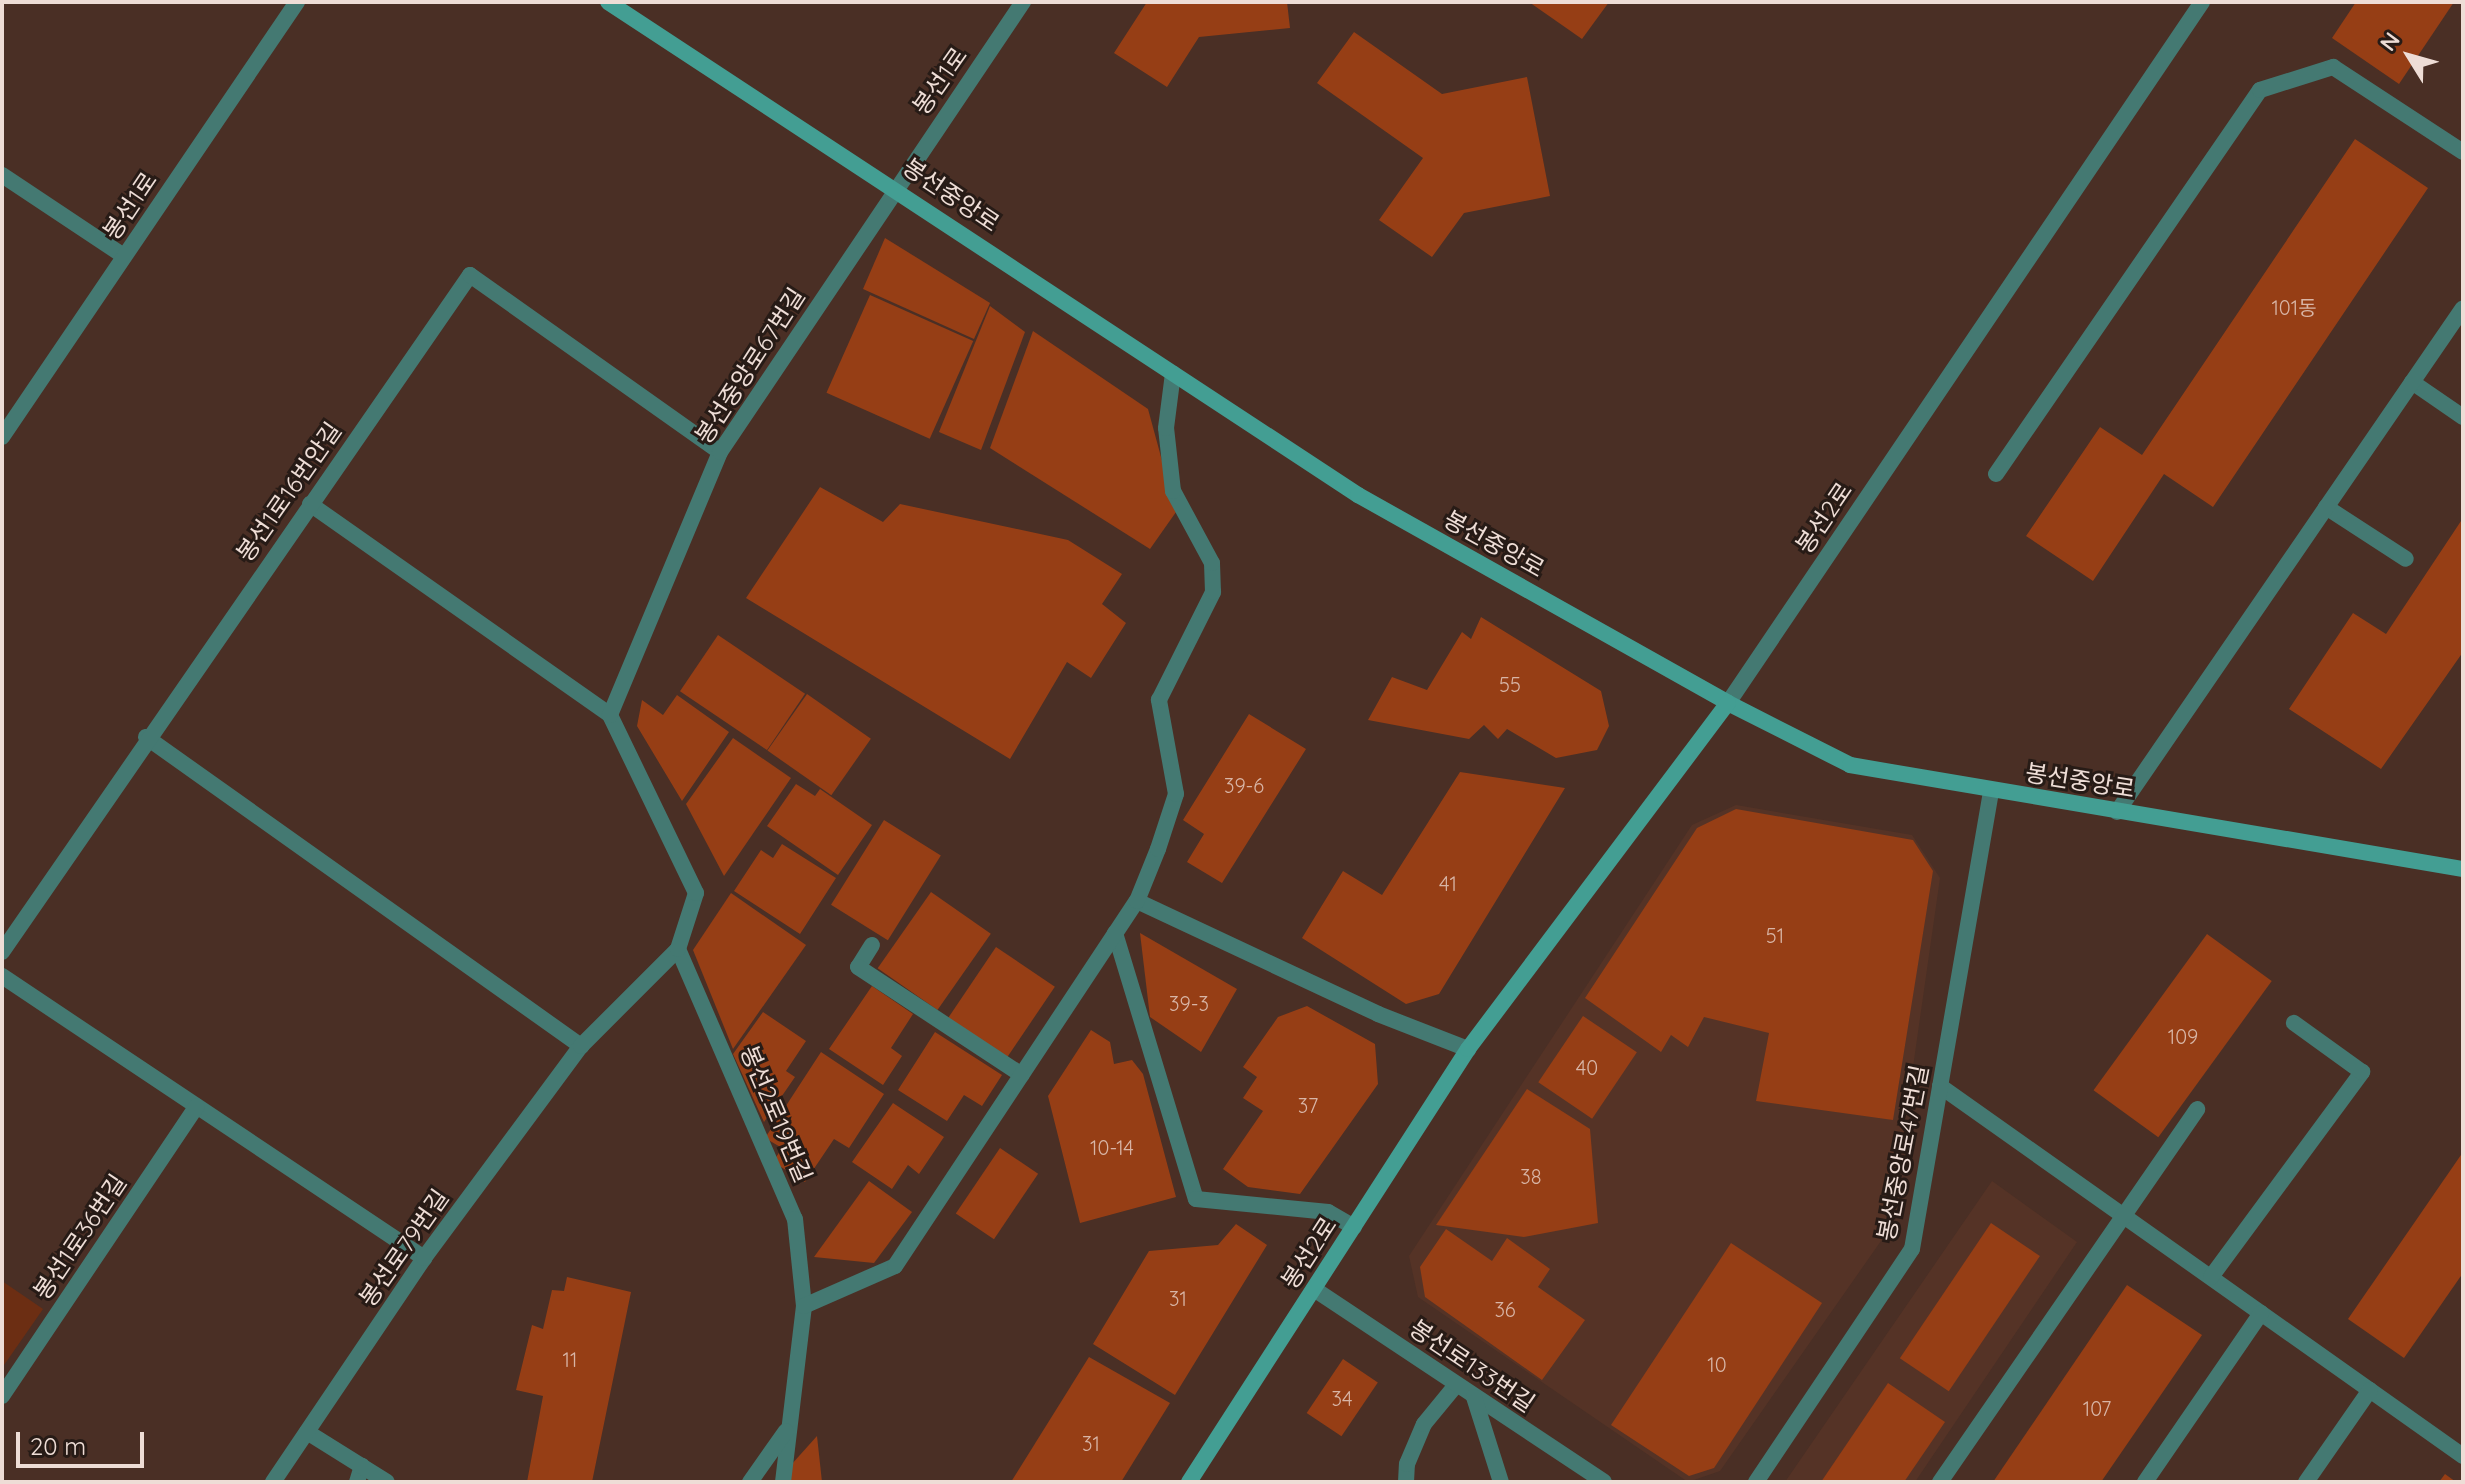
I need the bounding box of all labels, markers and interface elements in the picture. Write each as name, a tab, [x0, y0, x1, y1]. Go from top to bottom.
north arrow	[2369, 16, 2449, 96]
text: N	[2374, 27, 2406, 56]
street label: 봉선1로	[907, 42, 973, 120]
street label: 봉선중앙로	[897, 152, 1005, 238]
street label: 봉선1로	[97, 167, 163, 245]
street label: 봉선중앙로67번길	[689, 283, 811, 449]
house number: 101동	[2271, 295, 2317, 319]
street label: 봉선1로16번안길	[230, 417, 348, 567]
street label: 봉선2로	[1790, 477, 1858, 559]
street label: 봉선중앙로	[1439, 505, 1549, 583]
house number: 55	[1499, 672, 1521, 696]
street label: 봉선중앙로	[2023, 758, 2137, 804]
house number: 39-6	[1224, 773, 1264, 797]
house number: 41	[1439, 871, 1457, 895]
house number: 51	[1766, 923, 1784, 947]
house number: 39-3	[1169, 991, 1209, 1015]
house number: 109	[2168, 1024, 2198, 1048]
street label: 봉선2로19번길	[734, 1041, 818, 1187]
house number: 40	[1576, 1055, 1598, 1079]
street label: 봉선중앙로47번길	[1872, 1062, 1934, 1244]
house number: 37	[1298, 1093, 1318, 1117]
house number: 10-14	[1090, 1135, 1134, 1159]
house number: 38	[1520, 1164, 1542, 1188]
street label: 봉선1로36번길	[28, 1169, 132, 1305]
street label: 봉선로79번길	[353, 1184, 455, 1312]
street label: 봉선2로	[1275, 1212, 1343, 1294]
house number: 31	[1169, 1286, 1187, 1310]
house number: 36	[1494, 1297, 1516, 1321]
street label: 봉선로133번길	[1404, 1314, 1540, 1418]
house number: 11	[563, 1347, 577, 1371]
house number: 10	[1707, 1352, 1727, 1376]
house number: 34	[1331, 1386, 1353, 1410]
house number: 107	[2083, 1396, 2111, 1420]
scale bar	[20, 1416, 148, 1466]
text: 20 m	[30, 1431, 86, 1461]
house number: 31	[1082, 1431, 1100, 1455]

